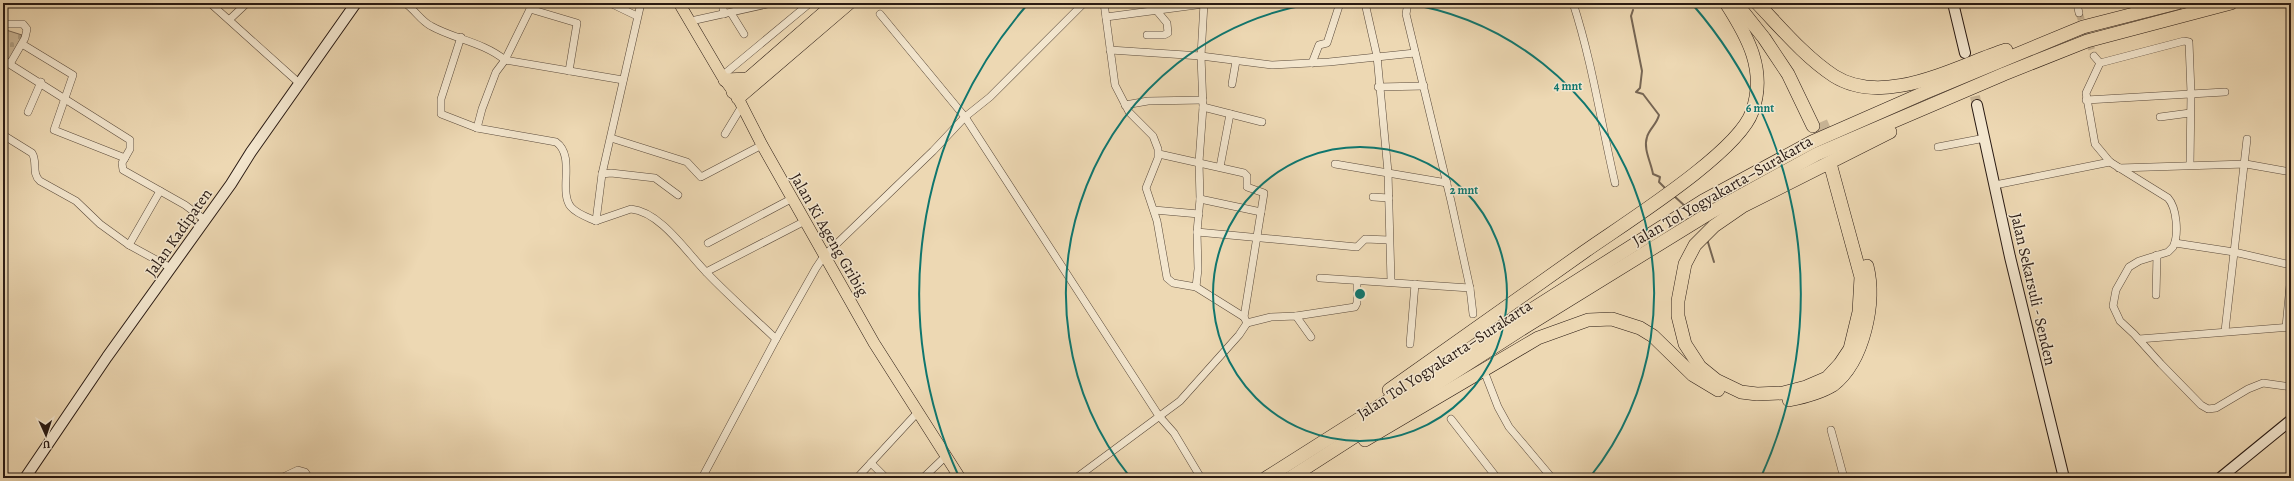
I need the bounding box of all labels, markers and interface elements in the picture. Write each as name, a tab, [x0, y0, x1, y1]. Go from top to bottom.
text: 4 mnt	[1554, 78, 1582, 94]
text: 6 mnt	[1746, 100, 1774, 116]
street label: Jalan Tol Yogyakarta–Surakarta	[1628, 130, 1817, 252]
street label: Jalan Ki Ageng Gribig	[785, 169, 874, 300]
text: 2 mnt	[1450, 182, 1478, 198]
street label: Jalan Kadipaten	[140, 184, 218, 281]
street label: Jalan Sekarsuli - Senden	[2005, 211, 2061, 368]
centre of rings	[1353, 287, 1367, 301]
street label: Jalan Tol Yogyakarta–Surakarta	[1353, 295, 1537, 425]
north arrow	[26, 415, 66, 455]
text: U	[42, 437, 51, 452]

